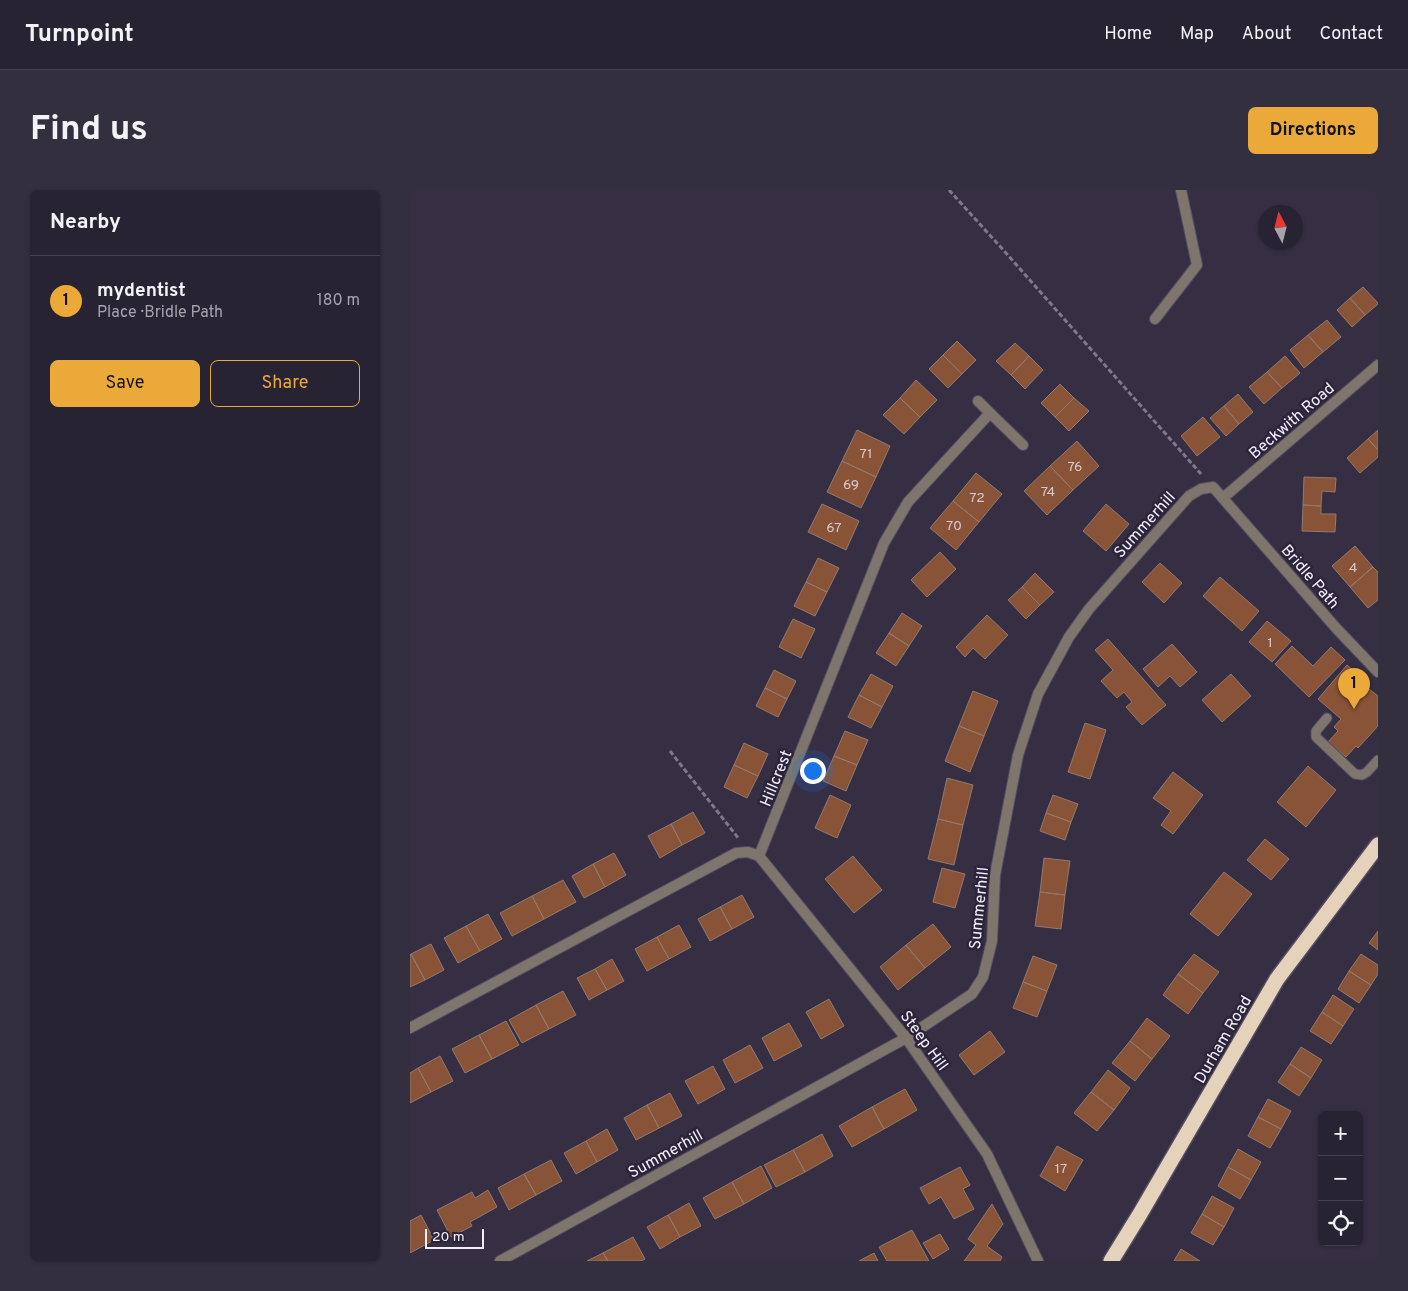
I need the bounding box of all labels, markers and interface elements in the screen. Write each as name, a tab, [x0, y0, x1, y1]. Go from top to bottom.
text: Turnpoint	[25, 20, 134, 50]
text: Home	[1104, 23, 1152, 46]
text: Map	[1180, 23, 1214, 46]
text: About	[1242, 23, 1291, 46]
text: Contact	[1319, 23, 1383, 46]
button: Directions	[1248, 107, 1378, 154]
text: Find us	[30, 108, 148, 152]
north arrow	[1258, 205, 1303, 250]
text: Nearby	[50, 209, 121, 236]
text: mydentist	[97, 279, 186, 303]
text: 1	[63, 291, 69, 311]
text: 180 m	[317, 291, 360, 311]
text: Place · Bridle Path	[97, 303, 223, 323]
button: Save	[50, 360, 200, 407]
button: Share	[210, 360, 360, 407]
street label: Beckwith Road	[1245, 379, 1339, 464]
house number: 71	[860, 446, 872, 463]
house number: 76	[1068, 459, 1082, 476]
house number: 69	[843, 477, 859, 494]
house number: 74	[1041, 484, 1055, 501]
street label: Summerhill	[1110, 488, 1181, 563]
house number: 72	[969, 490, 985, 507]
house number: 70	[946, 518, 962, 535]
house number: 67	[826, 520, 842, 537]
street label: Bridle Path	[1276, 541, 1343, 614]
house number: 4	[1349, 560, 1357, 577]
house number: 1	[1267, 635, 1273, 652]
pin: 1	[1338, 668, 1370, 709]
street label: Hillcrest	[756, 747, 797, 810]
your location	[800, 758, 826, 784]
street label: Summerhill	[966, 866, 994, 950]
street label: Durham Road	[1191, 992, 1257, 1088]
street label: Steep Hill	[895, 1007, 952, 1075]
map controls	[1318, 1111, 1363, 1246]
button: +	[1318, 1111, 1363, 1156]
street label: Summerhill	[625, 1126, 707, 1184]
button: −	[1318, 1156, 1363, 1201]
house number: 17	[1055, 1161, 1067, 1178]
button: locate	[1318, 1201, 1363, 1246]
scale bar	[425, 1226, 484, 1249]
text: 20 m	[432, 1229, 465, 1246]

